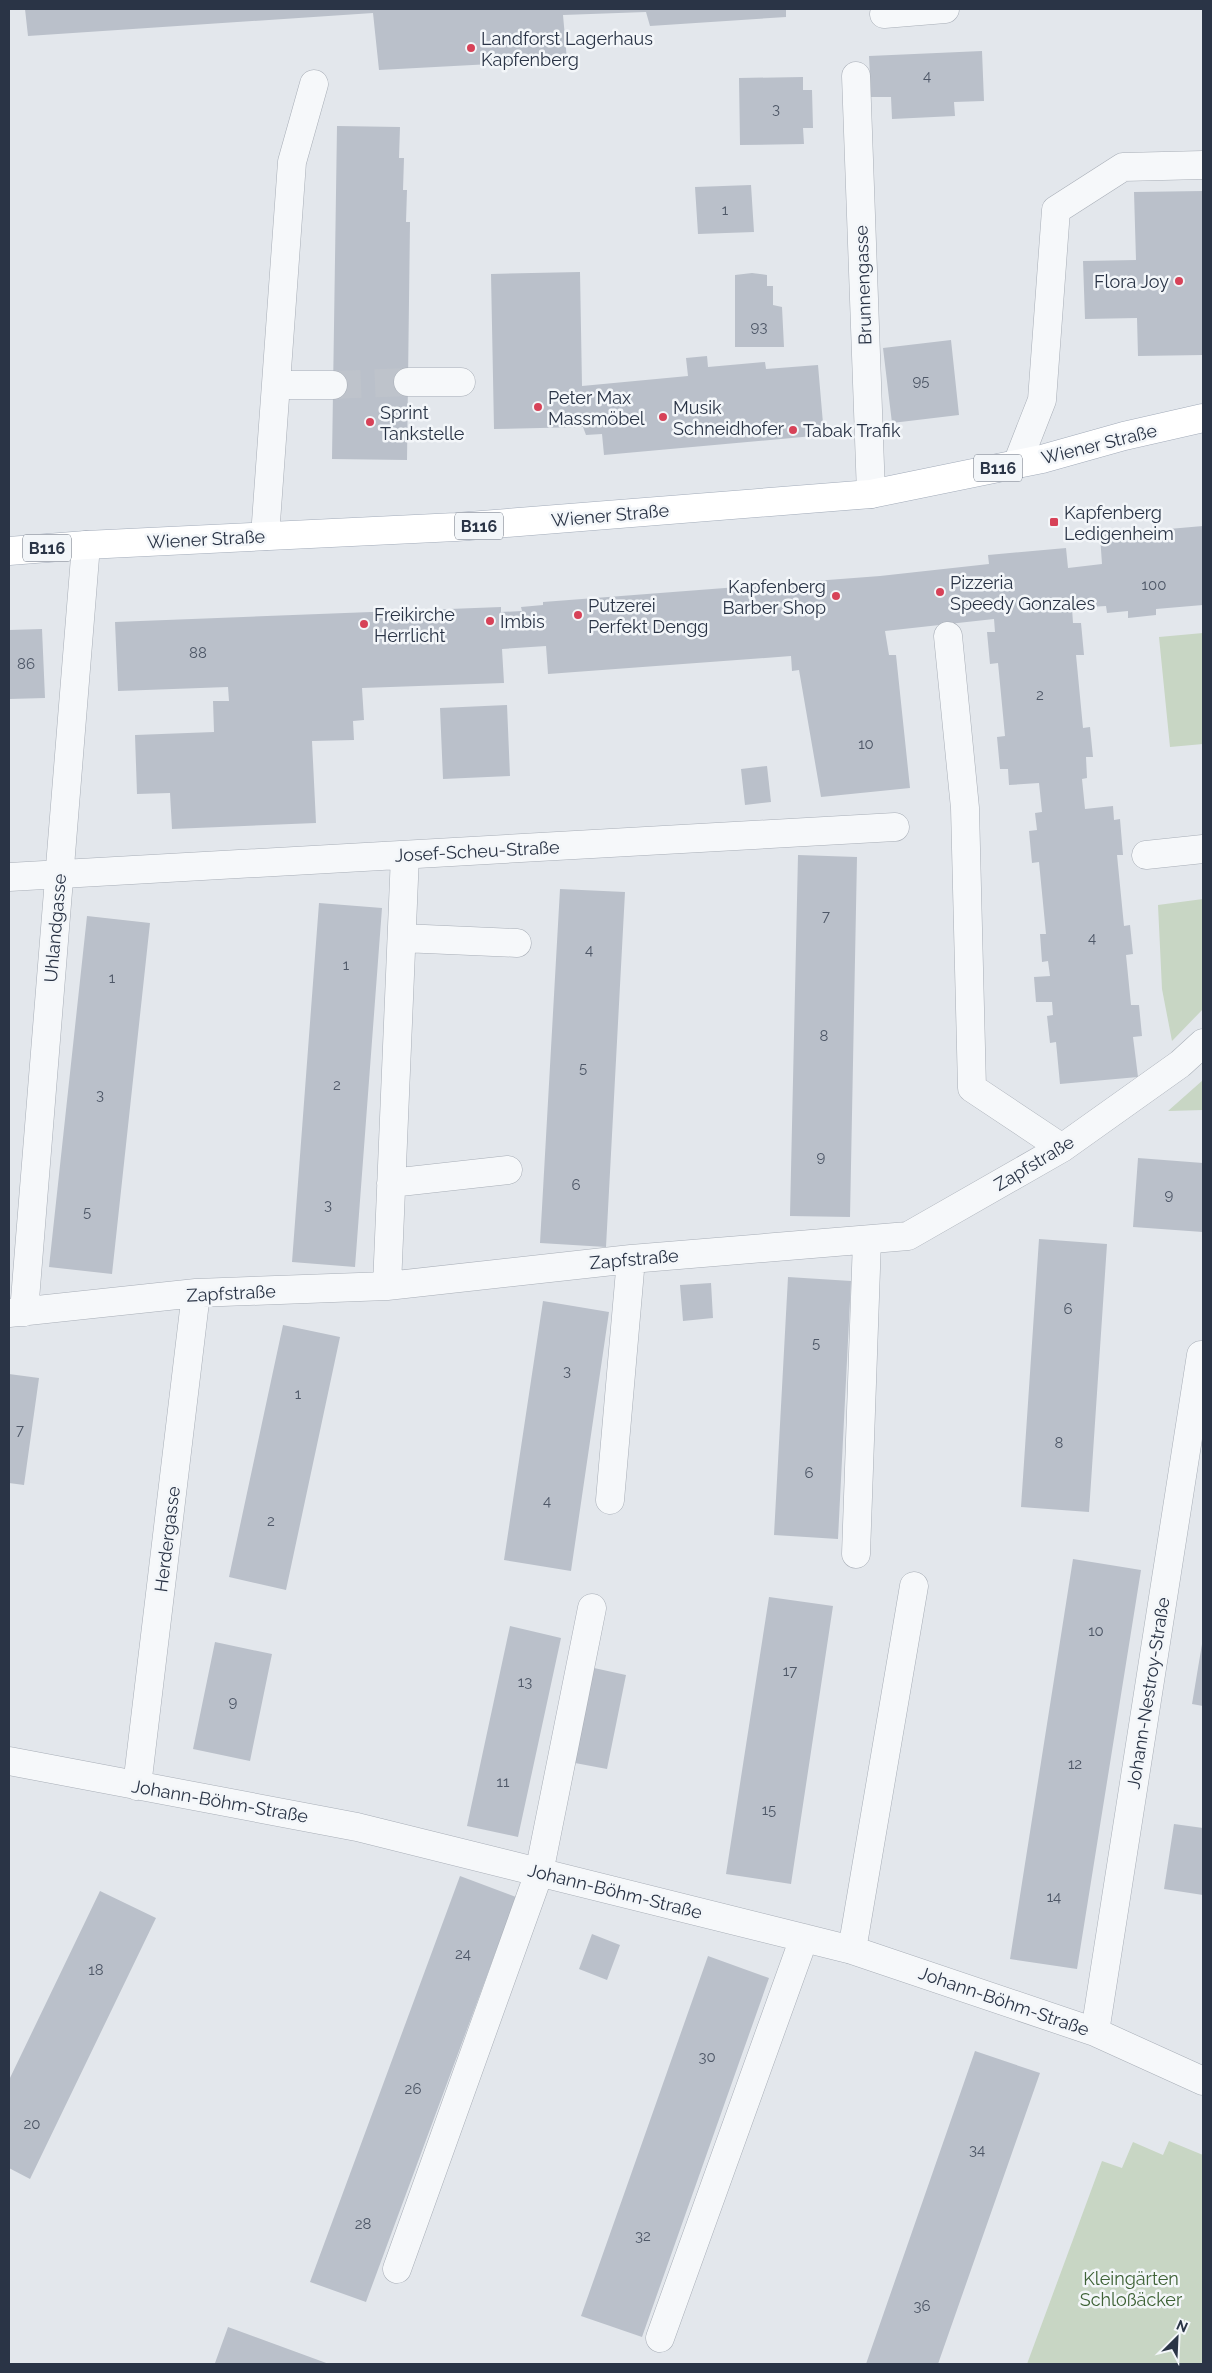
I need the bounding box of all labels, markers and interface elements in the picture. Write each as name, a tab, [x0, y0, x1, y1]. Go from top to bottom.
place label: Landforst Lagerhaus Kapfenberg	[481, 28, 653, 70]
marker: Landforst Lagerhaus Kapfenberg	[465, 42, 477, 54]
house number: 4	[923, 67, 931, 85]
house number: 3	[772, 100, 780, 118]
house number: 1	[722, 201, 729, 219]
street label: Brunnengasse	[850, 224, 876, 345]
place label: Flora Joy	[1094, 271, 1169, 292]
marker: Flora Joy	[1173, 275, 1185, 287]
house number: 93	[751, 318, 767, 336]
house number: 95	[913, 372, 929, 390]
place label: Peter Max Massmöbel	[548, 387, 645, 429]
place label: Musik Schneidhofer	[673, 397, 785, 439]
marker: Peter Max Massmöbel	[532, 401, 544, 413]
place label: Sprint Tankstelle	[380, 402, 465, 444]
marker: Musik Schneidhofer	[657, 411, 669, 423]
marker: Sprint Tankstelle	[364, 416, 376, 428]
street label: Wiener Straße	[1039, 419, 1159, 468]
place label: Tabak Trafik	[803, 420, 901, 441]
marker: Tabak Trafik	[787, 424, 799, 436]
road number: B116	[974, 454, 1022, 482]
street label: Wiener Straße	[550, 499, 670, 531]
place label: Kapfenberg Ledigenheim	[1064, 502, 1174, 544]
road number: B116	[455, 512, 503, 540]
marker: Kapfenberg Ledigenheim	[1048, 516, 1060, 528]
street label: Wiener Straße	[146, 525, 266, 553]
road number: B116	[23, 534, 71, 562]
place label: Pizzeria Speedy Gonzales	[950, 572, 1095, 614]
place label: Kapfenberg Barber Shop	[722, 576, 826, 618]
house number: 100	[1142, 576, 1166, 594]
marker: Pizzeria Speedy Gonzales	[934, 586, 946, 598]
marker: Kapfenberg Barber Shop	[830, 590, 842, 602]
place label: Putzerei Perfekt Dengg	[588, 595, 708, 637]
place label: Freikirche Herrlicht	[374, 604, 455, 646]
marker: Putzerei Perfekt Dengg	[572, 609, 584, 621]
place label: Imbis	[500, 611, 545, 632]
marker: Imbis	[484, 615, 496, 627]
marker: Freikirche Herrlicht	[358, 618, 370, 630]
house number: 88	[189, 644, 207, 662]
house number: 86	[17, 655, 35, 673]
house number: 2	[1036, 686, 1044, 704]
house number: 10	[858, 735, 874, 753]
street label: Josef-Scheu-Straße	[394, 836, 560, 866]
street label: Uhlandgasse	[40, 872, 70, 983]
house number: 7	[822, 907, 830, 925]
house number: 4	[1088, 929, 1096, 947]
house number: 4	[585, 941, 593, 959]
house number: 1	[343, 956, 350, 974]
house number: 1	[109, 969, 116, 987]
house number: 8	[820, 1027, 829, 1045]
house number: 5	[579, 1059, 587, 1077]
house number: 2	[333, 1076, 341, 1094]
house number: 3	[96, 1086, 104, 1104]
street label: Zapfstraße	[990, 1131, 1078, 1195]
house number: 9	[817, 1148, 826, 1166]
house number: 6	[571, 1176, 581, 1194]
house number: 9	[1165, 1186, 1174, 1204]
house number: 3	[324, 1196, 332, 1214]
house number: 5	[83, 1203, 91, 1221]
street label: Zapfstraße	[589, 1245, 680, 1273]
street label: Zapfstraße	[186, 1280, 277, 1306]
house number: 6	[1063, 1300, 1073, 1318]
house number: 5	[812, 1334, 820, 1352]
house number: 3	[563, 1362, 571, 1380]
house number: 1	[295, 1385, 302, 1403]
house number: 7	[16, 1421, 24, 1439]
house number: 8	[1055, 1434, 1064, 1452]
house number: 6	[804, 1464, 814, 1482]
street label: Herdergasse	[150, 1484, 184, 1593]
house number: 4	[543, 1492, 551, 1510]
house number: 2	[267, 1512, 275, 1530]
street label: Johann-Nestroy-Straße	[1122, 1595, 1174, 1790]
house number: 10	[1088, 1622, 1104, 1640]
house number: 17	[783, 1662, 797, 1680]
house number: 13	[518, 1673, 532, 1691]
house number: 9	[229, 1693, 238, 1711]
house number: 12	[1068, 1755, 1082, 1773]
house number: 11	[497, 1773, 510, 1791]
street label: Johann-Böhm-Straße	[130, 1775, 310, 1827]
house number: 15	[762, 1801, 776, 1819]
street label: Johann-Böhm-Straße	[526, 1859, 705, 1923]
house number: 14	[1047, 1888, 1061, 1906]
house number: 24	[455, 1945, 471, 1963]
house number: 18	[88, 1961, 104, 1979]
street label: Johann-Böhm-Straße	[916, 1962, 1092, 2040]
house number: 30	[698, 2048, 716, 2066]
house number: 26	[405, 2080, 421, 2098]
house number: 20	[24, 2115, 41, 2133]
house number: 34	[969, 2141, 985, 2159]
house number: 28	[355, 2215, 371, 2233]
house number: 32	[635, 2227, 651, 2245]
park label: Kleingärten Schloßäcker	[1080, 2268, 1183, 2310]
house number: 36	[913, 2297, 931, 2315]
north arrow	[1152, 2313, 1202, 2363]
text: N	[1174, 2317, 1190, 2336]

